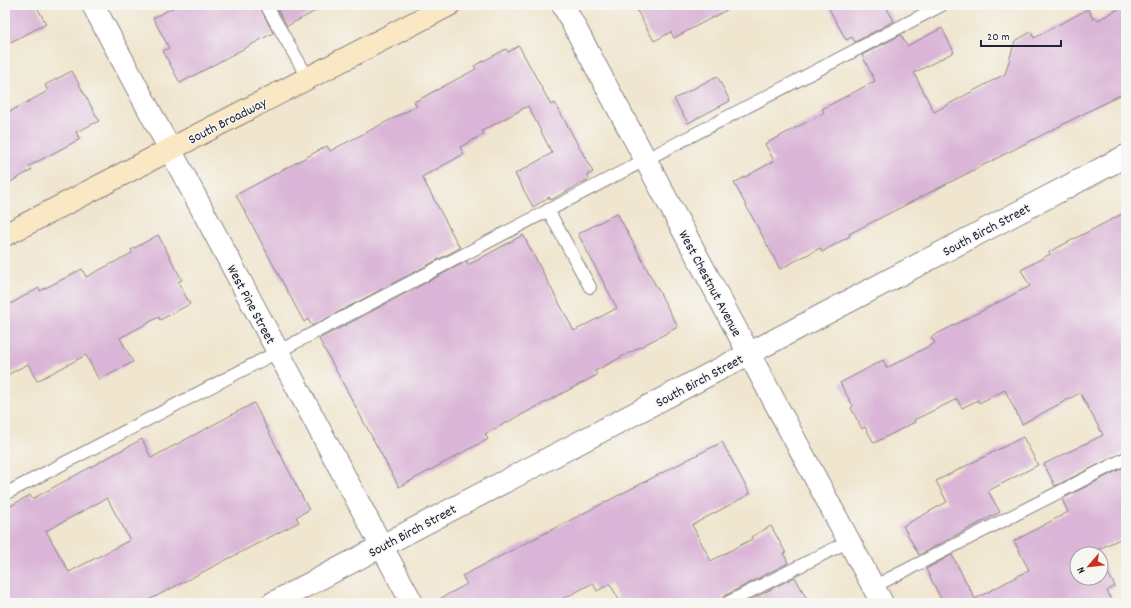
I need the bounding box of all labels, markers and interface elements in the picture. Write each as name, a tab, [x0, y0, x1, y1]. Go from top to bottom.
scale bar	[981, 22, 1061, 48]
text: 20 m	[987, 29, 1010, 46]
street label: South Broadway	[185, 93, 271, 150]
street label: South Birch Street	[939, 199, 1034, 262]
street label: West Chestnut Avenue	[673, 227, 746, 341]
street label: West Pine Street	[221, 262, 280, 348]
street label: South Birch Street	[652, 350, 747, 413]
street label: South Birch Street	[365, 500, 460, 563]
north arrow	[1069, 546, 1109, 586]
text: N	[1073, 563, 1090, 576]

